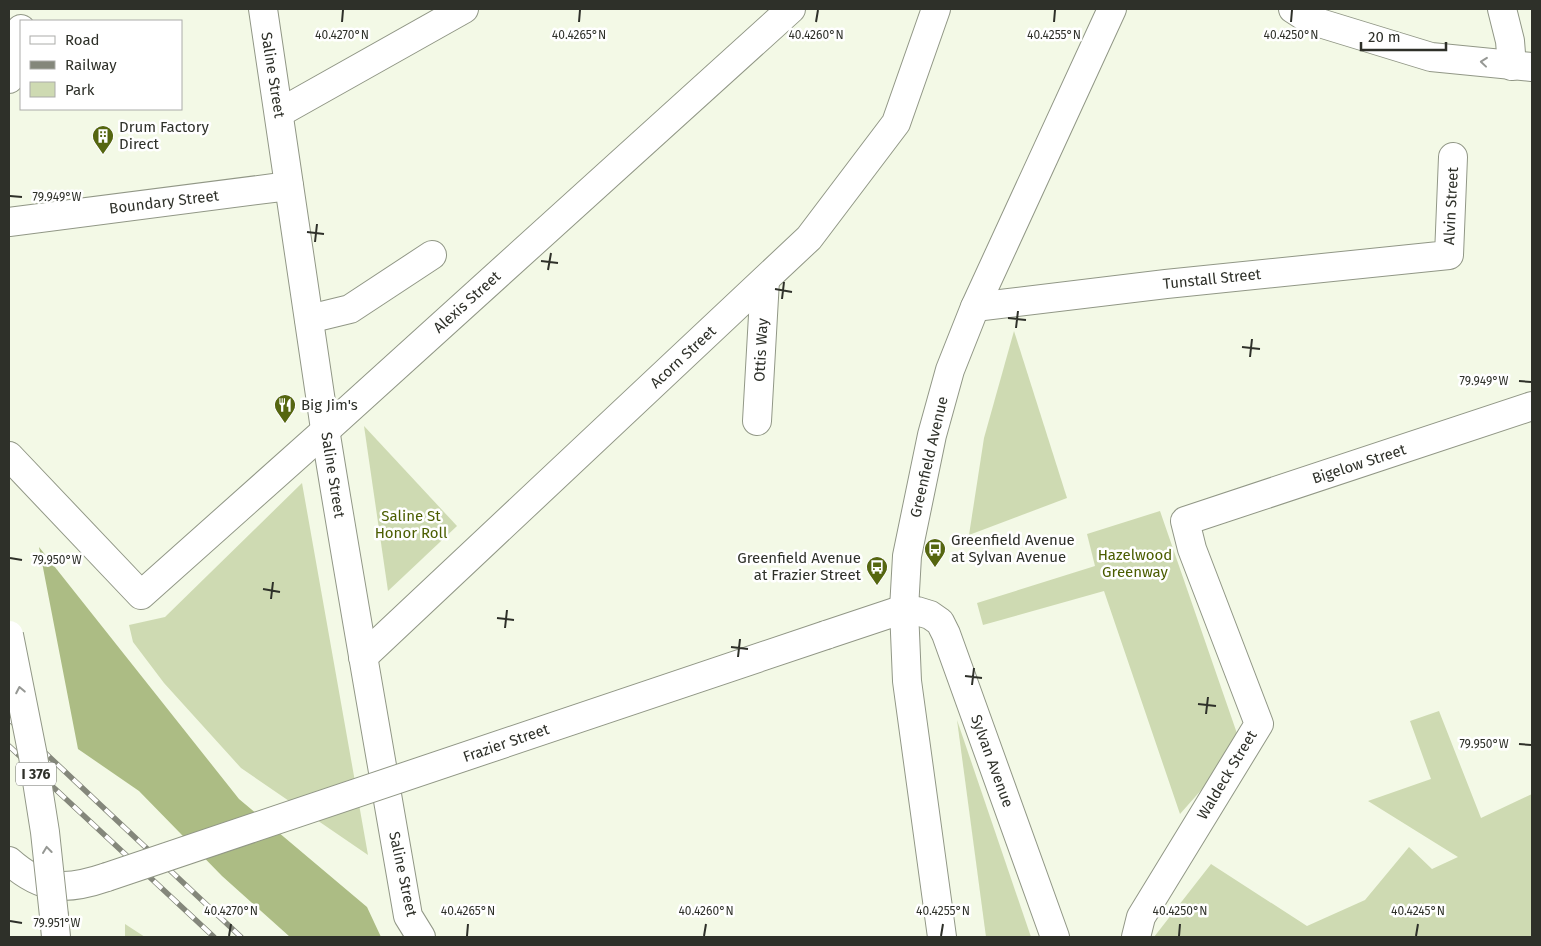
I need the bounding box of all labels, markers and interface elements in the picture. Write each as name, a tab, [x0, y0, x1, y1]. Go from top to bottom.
legend	[20, 20, 182, 110]
scale bar	[1361, 20, 1446, 52]
text: 40.4270°N	[315, 28, 369, 42]
text: 40.4265°N	[552, 28, 606, 42]
text: 40.4260°N	[788, 28, 844, 42]
text: 40.4255°N	[1027, 28, 1081, 42]
text: 40.4250°N	[1264, 28, 1318, 42]
text: 20 m	[1368, 28, 1401, 46]
text: Road	[65, 31, 100, 49]
street label: Saline Street	[257, 31, 289, 120]
text: Railway	[65, 56, 117, 74]
one-way arrow	[1479, 57, 1487, 68]
text: Park	[65, 81, 95, 99]
place label: Drum Factory Direct	[119, 118, 210, 153]
building icon: Drum Factory Direct	[91, 124, 115, 155]
street label: Alvin Street	[1440, 166, 1462, 245]
street label: Boundary Street	[108, 186, 220, 218]
text: 79.949°W	[33, 190, 81, 204]
street label: Tunstall Street	[1162, 265, 1262, 293]
street label: Alexis Street	[430, 267, 505, 337]
street label: Ottis Way	[750, 317, 772, 382]
street label: Acorn Street	[646, 322, 720, 392]
text: 79.949°W	[1460, 374, 1508, 388]
restaurant icon: Big Jim's	[273, 393, 297, 424]
street label: Greenfield Avenue	[906, 395, 952, 519]
place label: Big Jim's	[301, 396, 358, 414]
street label: Saline Street	[317, 431, 349, 520]
street label: Bigelow Street	[1310, 440, 1409, 488]
park label: Saline St Honor Roll	[375, 507, 448, 542]
place label: Greenfield Avenue at Sylvan Avenue	[951, 531, 1075, 566]
bus stop icon: Greenfield Avenue at Sylvan Avenue	[923, 537, 947, 568]
park label: Hazelwood Greenway	[1098, 546, 1172, 581]
place label: Greenfield Avenue at Frazier Street	[737, 549, 862, 584]
text: 79.950°W	[32, 553, 82, 567]
bus stop icon: Greenfield Avenue at Frazier Street	[865, 555, 889, 586]
one-way arrow	[15, 685, 25, 694]
street label: Sylvan Avenue	[967, 712, 1017, 810]
street label: Frazier Street	[461, 720, 552, 766]
street label: Waldeck Street	[1193, 727, 1261, 823]
text: 79.950°W	[1459, 737, 1509, 751]
road number: I 376	[16, 762, 56, 786]
street label: Saline Street	[385, 830, 421, 919]
one-way arrow	[42, 846, 53, 854]
text: 40.4270°N	[204, 904, 258, 918]
text: 40.4265°N	[441, 904, 495, 918]
text: 40.4260°N	[678, 904, 734, 918]
text: 40.4255°N	[916, 904, 970, 918]
text: 40.4250°N	[1153, 904, 1207, 918]
text: 40.4245°N	[1391, 904, 1445, 918]
text: 79.951°W	[33, 916, 81, 930]

